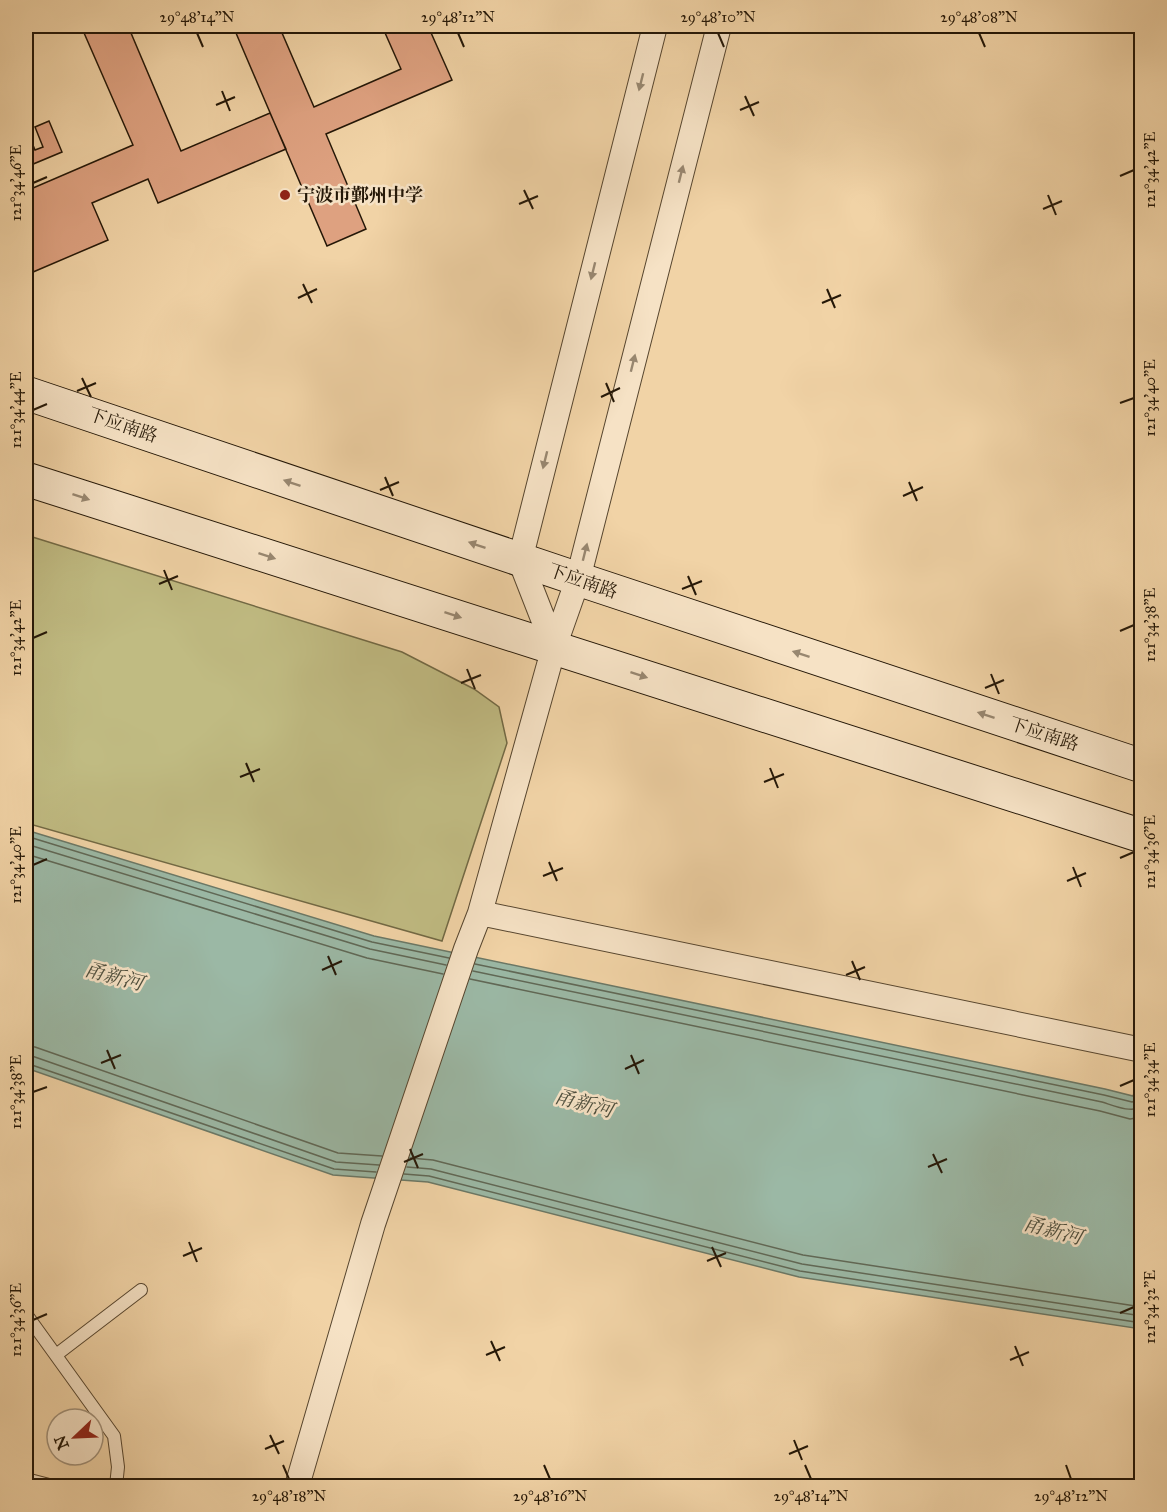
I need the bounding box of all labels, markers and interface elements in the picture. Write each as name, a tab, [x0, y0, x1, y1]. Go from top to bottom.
text: 29°48'14"N	[160, 8, 235, 26]
text: 29°48'12"N	[421, 8, 495, 26]
text: 29°48'10"N	[680, 8, 756, 26]
text: 29°48'08"N	[940, 8, 1018, 26]
one-way arrow	[635, 73, 645, 91]
text: 121°34'42"E	[1141, 132, 1159, 208]
text: 121°34'46"E	[7, 144, 25, 221]
one-way arrow	[677, 165, 686, 183]
place label: 宁波市鄞州中学	[297, 184, 423, 206]
marker: 宁波市鄞州中学	[278, 188, 292, 202]
one-way arrow	[588, 262, 598, 281]
one-way arrow	[629, 354, 638, 372]
text: 121°34'40"E	[1141, 359, 1159, 437]
text: 121°34'44"E	[7, 371, 25, 449]
street label: 下应南路	[85, 403, 161, 447]
one-way arrow	[540, 451, 550, 469]
one-way arrow	[283, 477, 301, 487]
one-way arrow	[72, 493, 90, 502]
one-way arrow	[468, 540, 486, 549]
one-way arrow	[581, 543, 590, 561]
one-way arrow	[258, 552, 276, 561]
street label: 下应南路	[545, 559, 621, 603]
text: 121°34'38"E	[1141, 588, 1159, 662]
text: 121°34'42"E	[7, 600, 25, 676]
one-way arrow	[444, 611, 462, 620]
one-way arrow	[792, 648, 810, 658]
one-way arrow	[630, 670, 648, 680]
one-way arrow	[977, 710, 995, 719]
street label: 下应南路	[1006, 712, 1082, 756]
text: 121°34'36"E	[1141, 815, 1159, 889]
text: 121°34'40"E	[7, 826, 25, 904]
water label: 甬新河	[82, 957, 149, 996]
text: 121°34'34"E	[1141, 1042, 1159, 1117]
text: 121°34'38"E	[7, 1055, 25, 1129]
water label: 甬新河	[552, 1084, 619, 1123]
water label: 甬新河	[1021, 1211, 1088, 1250]
text: 121°34'32"E	[1141, 1270, 1159, 1344]
text: 121°34'36"E	[7, 1283, 25, 1357]
north arrow	[45, 1407, 105, 1467]
text: N	[50, 1432, 73, 1453]
text: 29°48'18"N	[252, 1487, 327, 1505]
text: 29°48'16"N	[513, 1487, 587, 1505]
text: 29°48'14"N	[774, 1487, 849, 1505]
text: 29°48'12"N	[1034, 1487, 1108, 1505]

